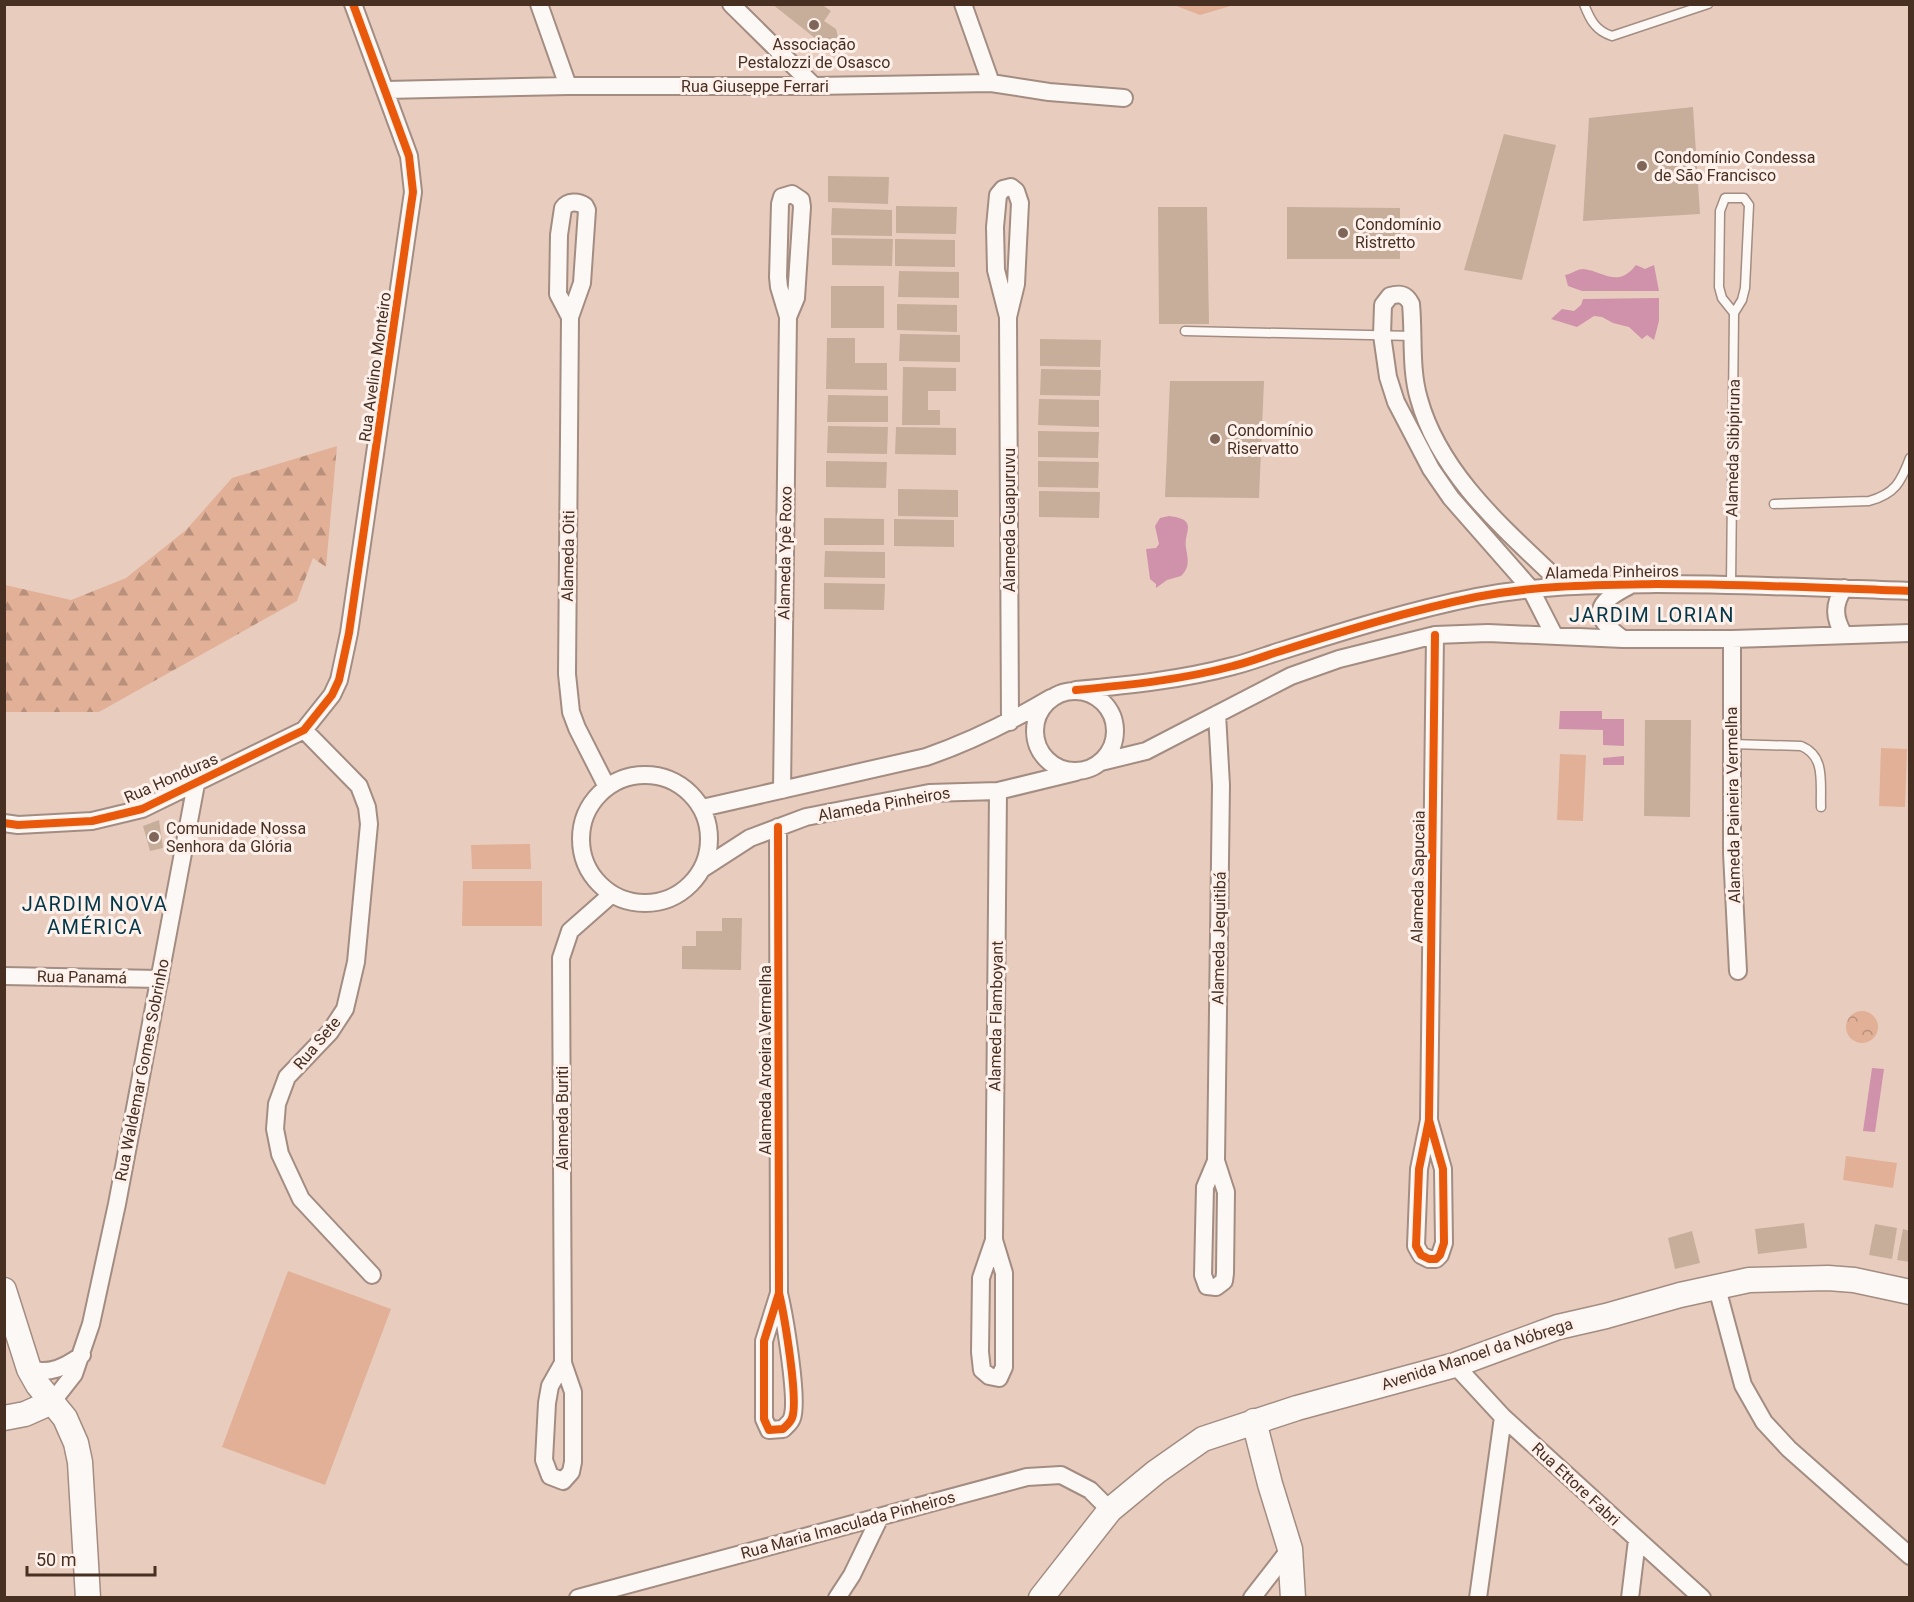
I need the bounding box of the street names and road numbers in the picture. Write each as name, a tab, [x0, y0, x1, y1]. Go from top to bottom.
street label: Rua Giuseppe Ferrari	[681, 77, 829, 96]
street label: Rua Avelino Monteiro	[355, 291, 395, 443]
street label: Alameda Sibipiruna	[1722, 379, 1744, 517]
street label: Alameda Guapuruvu	[1000, 448, 1019, 592]
street label: Alameda Ypê Roxo	[774, 486, 796, 620]
street label: Alameda Oiti	[558, 510, 578, 602]
street label: Alameda Pinheiros	[1545, 561, 1679, 583]
street label: Alameda Paineira Vermelha	[1722, 707, 1744, 903]
street label: Rua Honduras	[121, 749, 221, 807]
street label: Alameda Pinheiros	[816, 783, 952, 825]
street label: Alameda Sapucaia	[1407, 810, 1429, 944]
street label: Alameda Jequitibá	[1208, 871, 1230, 1005]
street label: Alameda Flamboyant	[985, 940, 1007, 1092]
street label: Rua Waldemar Gomes Sobrinho	[111, 957, 173, 1183]
street label: Alameda Aroeira Vermelha	[756, 965, 775, 1155]
street label: Rua Panamá	[37, 967, 127, 987]
street label: Rua Sete	[289, 1013, 345, 1073]
street label: Alameda Buriti	[553, 1066, 572, 1170]
street label: Avenida Manoel da Nóbrega	[1379, 1314, 1575, 1394]
street label: Rua Ettore Fabri	[1528, 1438, 1624, 1530]
street label: Rua Maria Imaculada Pinheiros	[739, 1487, 957, 1563]

